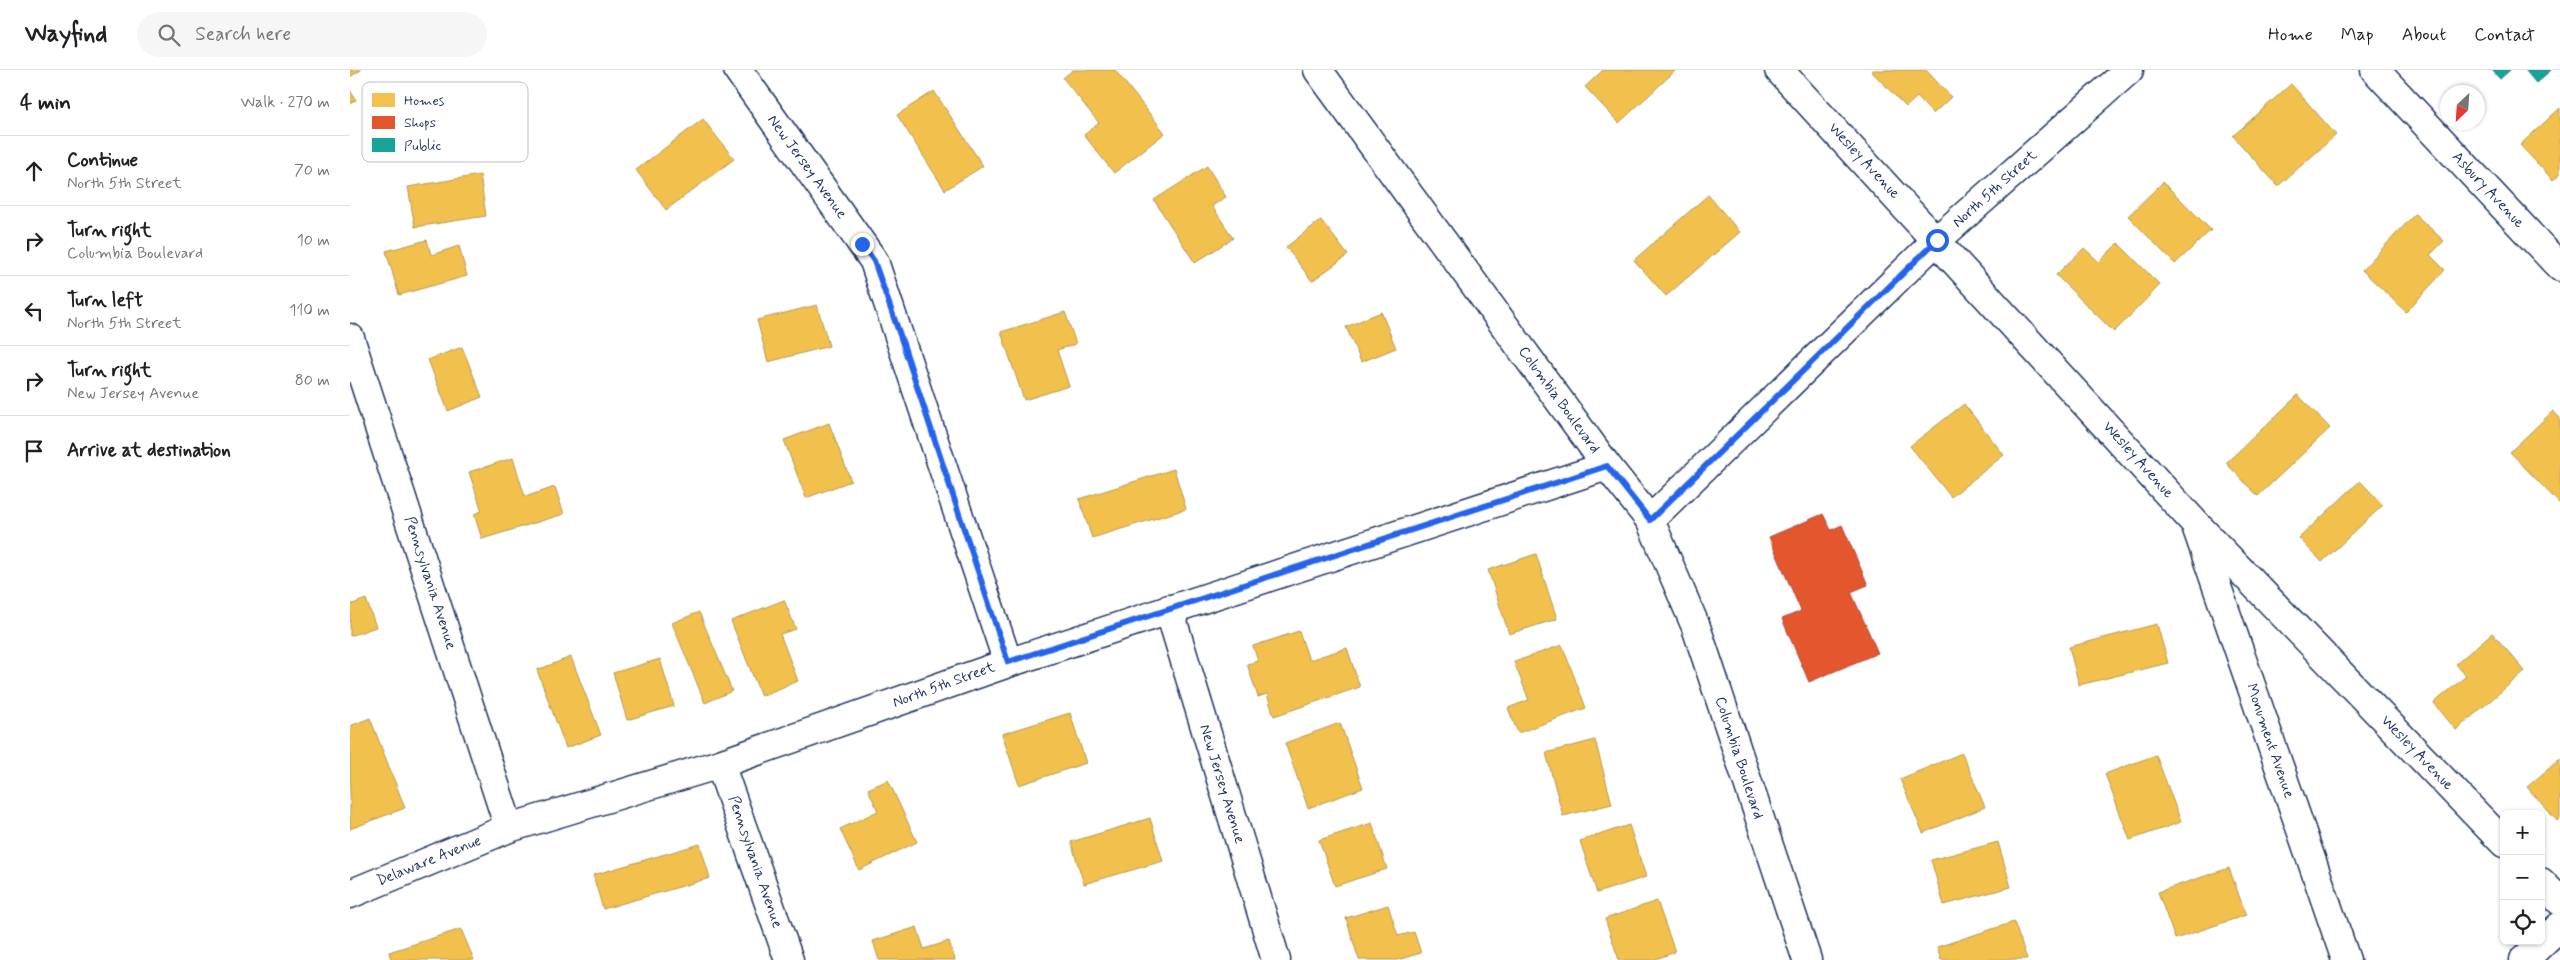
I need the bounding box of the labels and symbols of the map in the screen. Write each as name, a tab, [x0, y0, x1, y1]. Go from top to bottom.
legend	[362, 82, 528, 162]
north arrow	[2440, 85, 2485, 130]
text: Homes	[404, 92, 445, 110]
street label: New Jersey Avenue	[763, 111, 851, 223]
text: Shops	[404, 114, 436, 132]
street label: Wesley Avenue	[1824, 119, 1904, 203]
text: Public	[404, 137, 441, 155]
street label: North 5th Street	[1948, 145, 2042, 232]
street label: Asbury Avenue	[2447, 148, 2529, 232]
route start	[1926, 229, 1949, 252]
route end	[851, 233, 874, 256]
street label: Columbia Boulevard	[1513, 342, 1605, 458]
street label: Wesley Avenue	[2098, 417, 2178, 503]
street label: Pennsylvania Avenue	[399, 514, 461, 652]
street label: North 5th Street	[890, 657, 998, 713]
street label: Monument Avenue	[2241, 681, 2299, 801]
street label: Columbia Boulevard	[1710, 694, 1768, 822]
street label: Wesley Avenue	[2376, 711, 2458, 795]
street label: New Jersey Avenue	[1194, 722, 1250, 846]
street label: Pennsylvania Avenue	[723, 793, 787, 931]
street label: Delaware Avenue	[374, 831, 485, 891]

